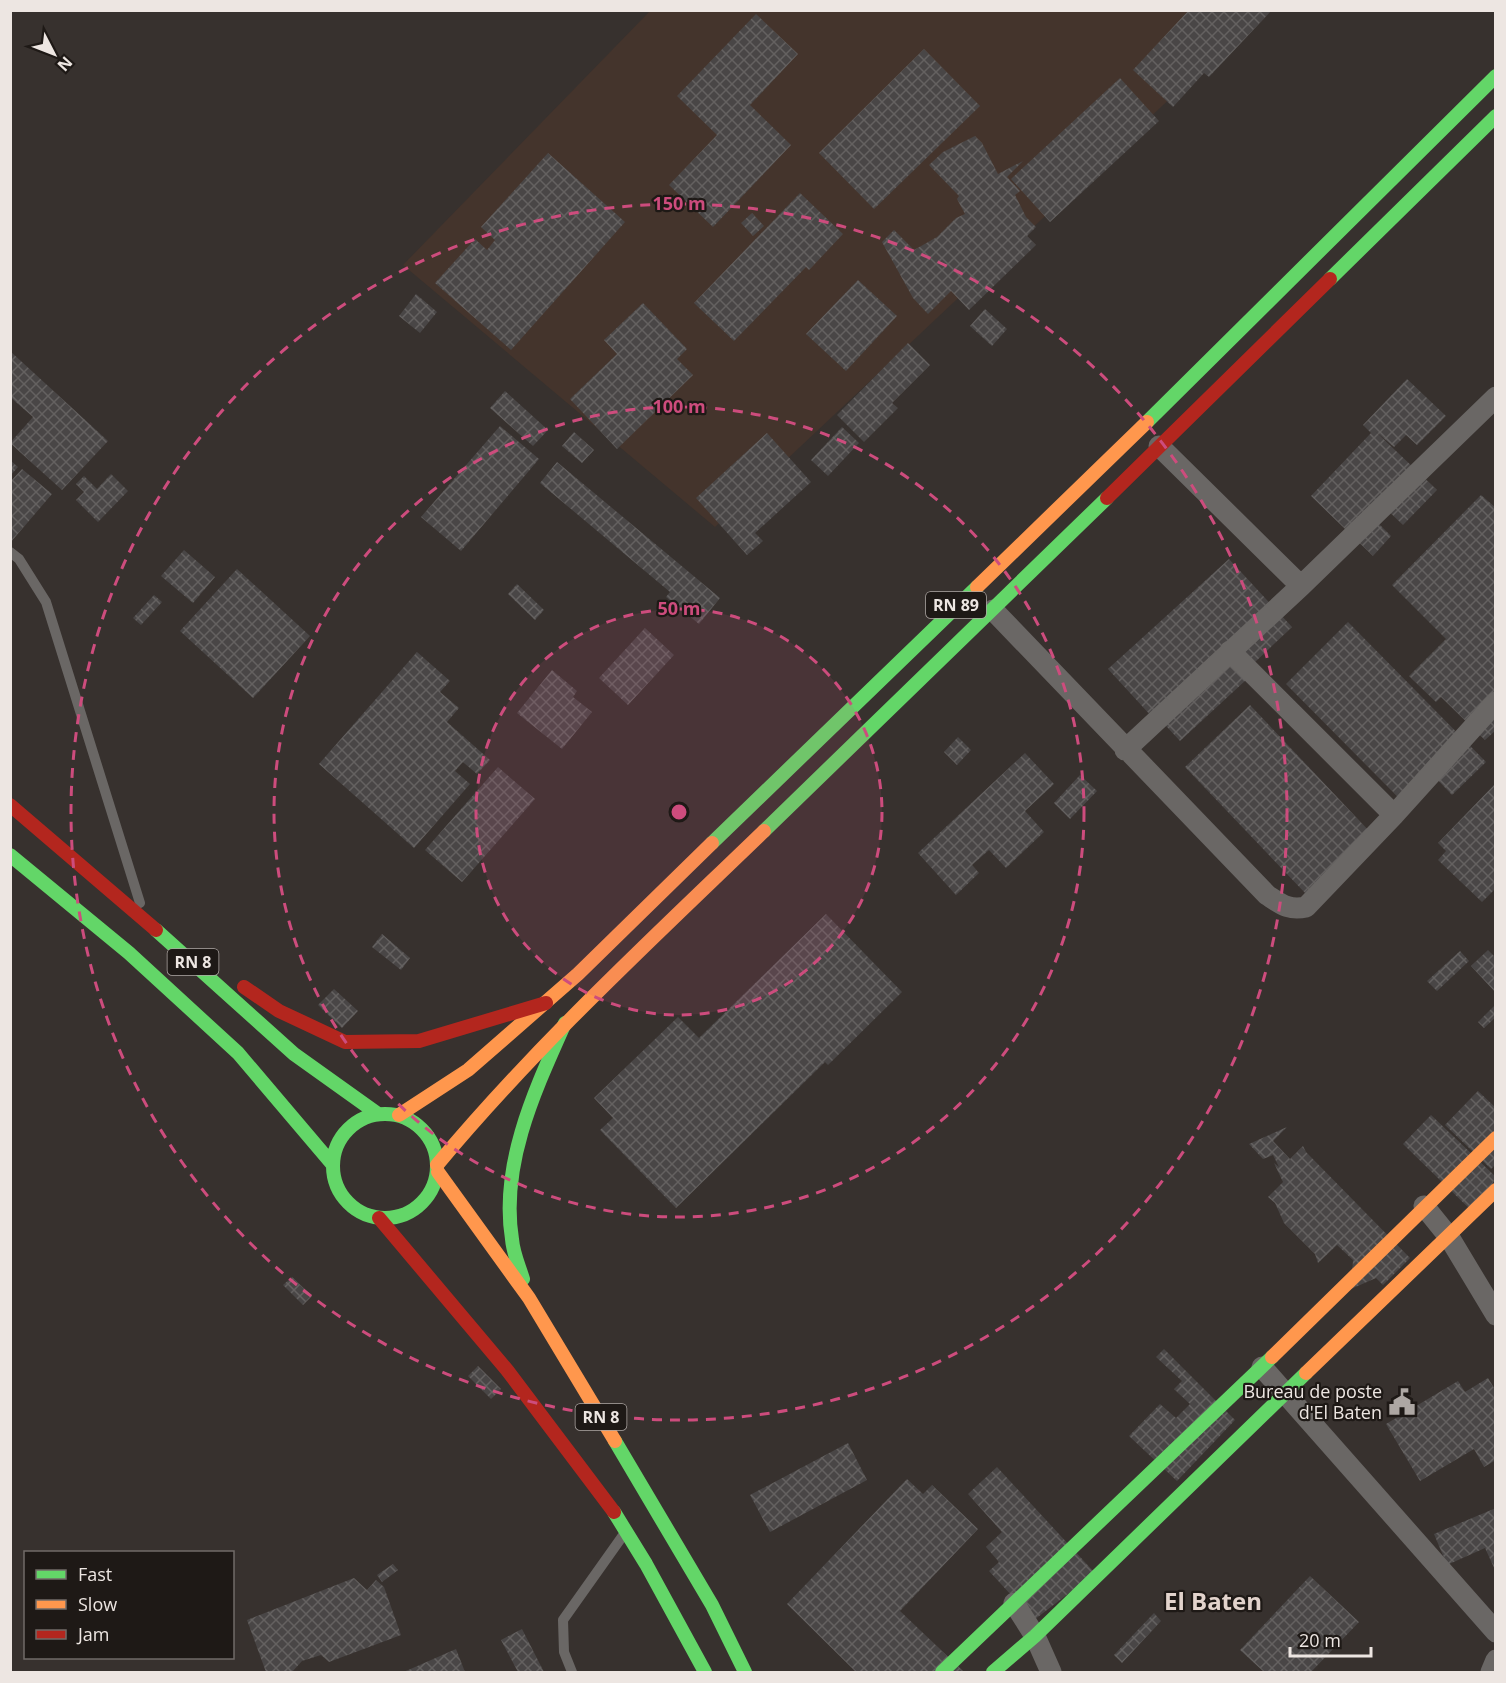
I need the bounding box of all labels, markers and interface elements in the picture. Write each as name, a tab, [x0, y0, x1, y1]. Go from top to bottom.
north arrow	[24, 24, 84, 84]
text: N	[53, 52, 78, 76]
text: 150 m	[652, 191, 706, 215]
text: 100 m	[652, 394, 706, 418]
road number: RN 89	[926, 592, 986, 618]
text: 50 m	[658, 596, 700, 620]
centre of rings	[669, 802, 689, 822]
road number: RN 8	[168, 949, 218, 975]
place label: Bureau de poste d'El Baten	[1243, 1379, 1382, 1424]
public building icon: Bureau de poste d'El Baten	[1387, 1387, 1417, 1417]
road number: RN 8	[576, 1404, 626, 1430]
legend	[24, 1551, 234, 1659]
text: Fast	[78, 1562, 112, 1586]
district label: El Baten	[1164, 1584, 1262, 1617]
text: Slow	[78, 1592, 117, 1616]
scale bar	[1290, 1620, 1371, 1658]
text: Jam	[76, 1622, 110, 1646]
text: 20 m	[1299, 1628, 1341, 1652]

